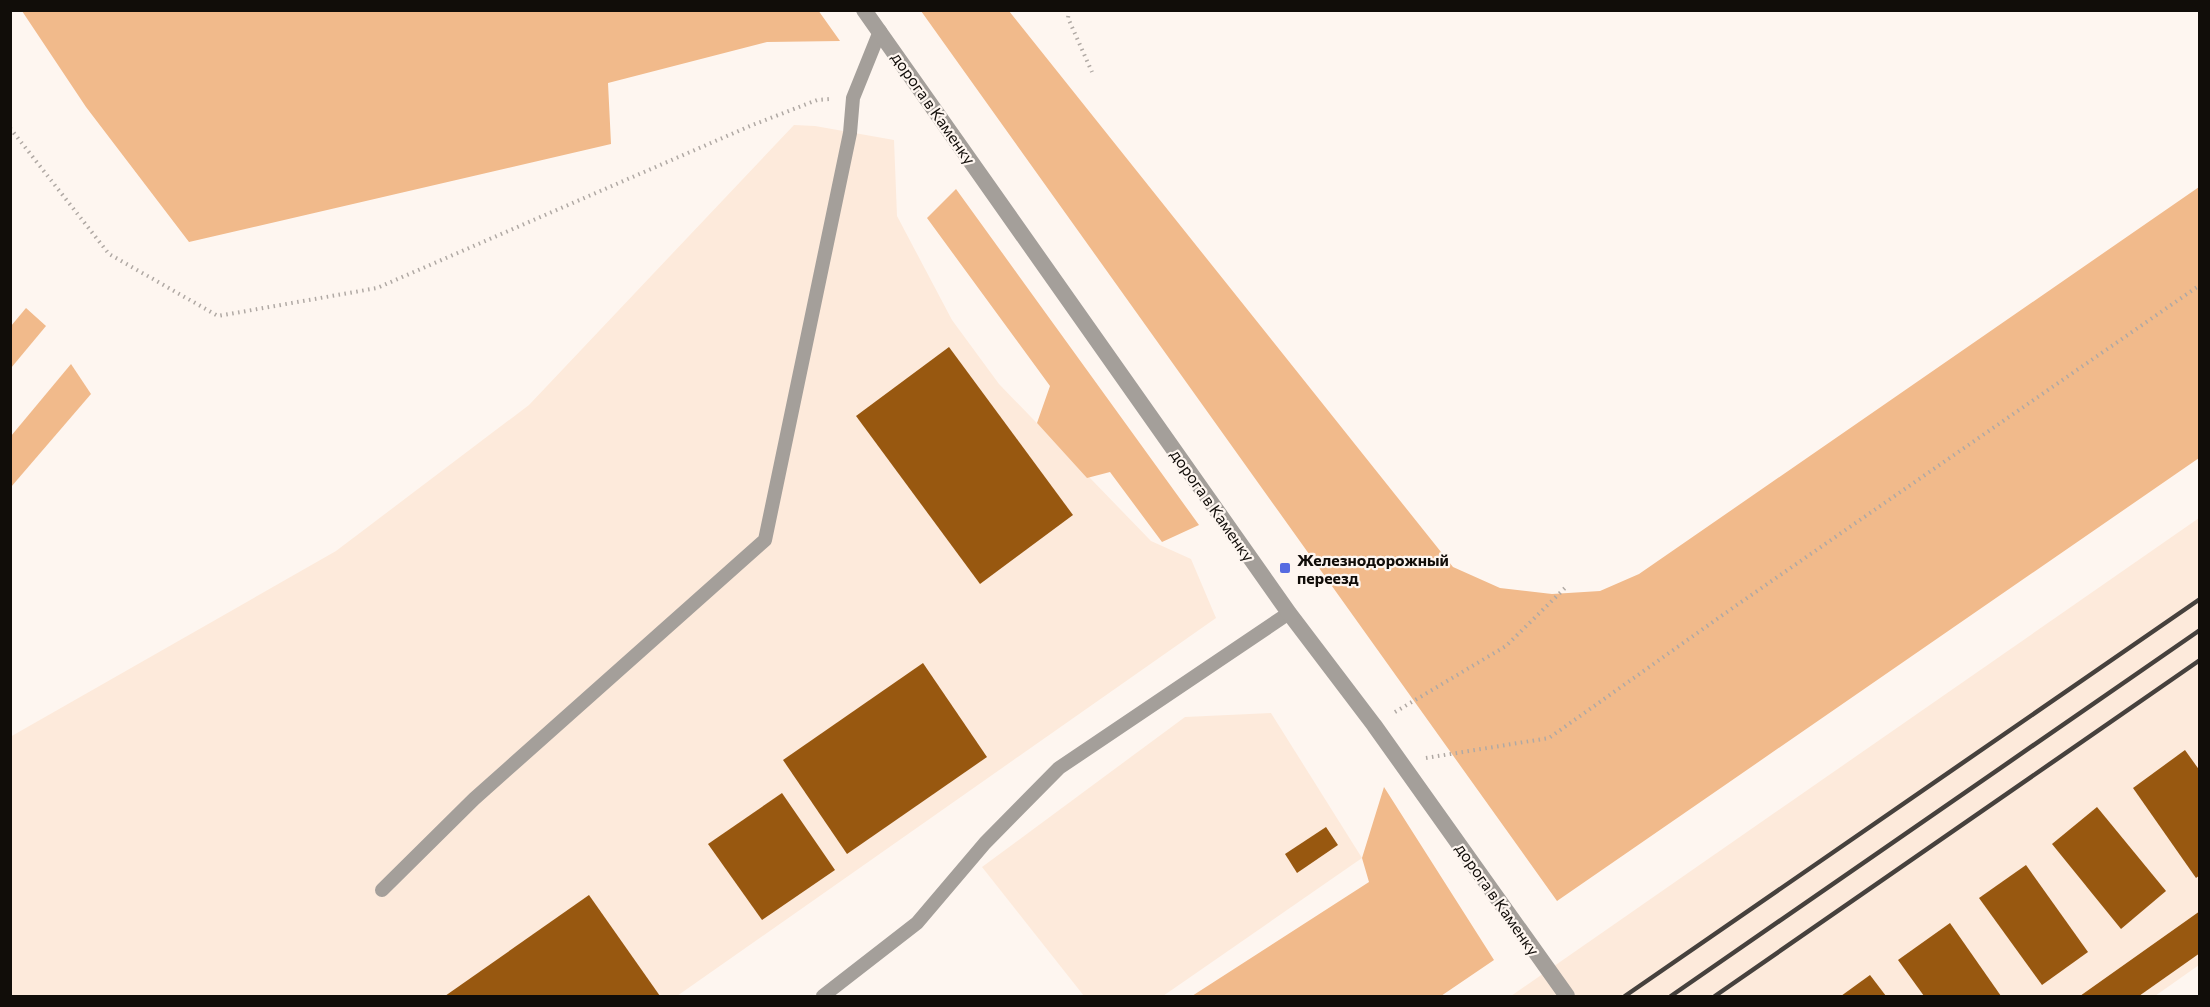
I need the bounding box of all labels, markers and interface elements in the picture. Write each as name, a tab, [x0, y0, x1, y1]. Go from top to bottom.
street label: дорога в Каменку	[888, 48, 980, 168]
street label: дорога в Каменку	[1167, 445, 1259, 565]
place label: Железнодорожный переезд	[1297, 550, 1449, 587]
marker: Железнодорожный переезд	[1278, 561, 1292, 575]
street label: дорога в Каменку	[1452, 839, 1544, 959]

